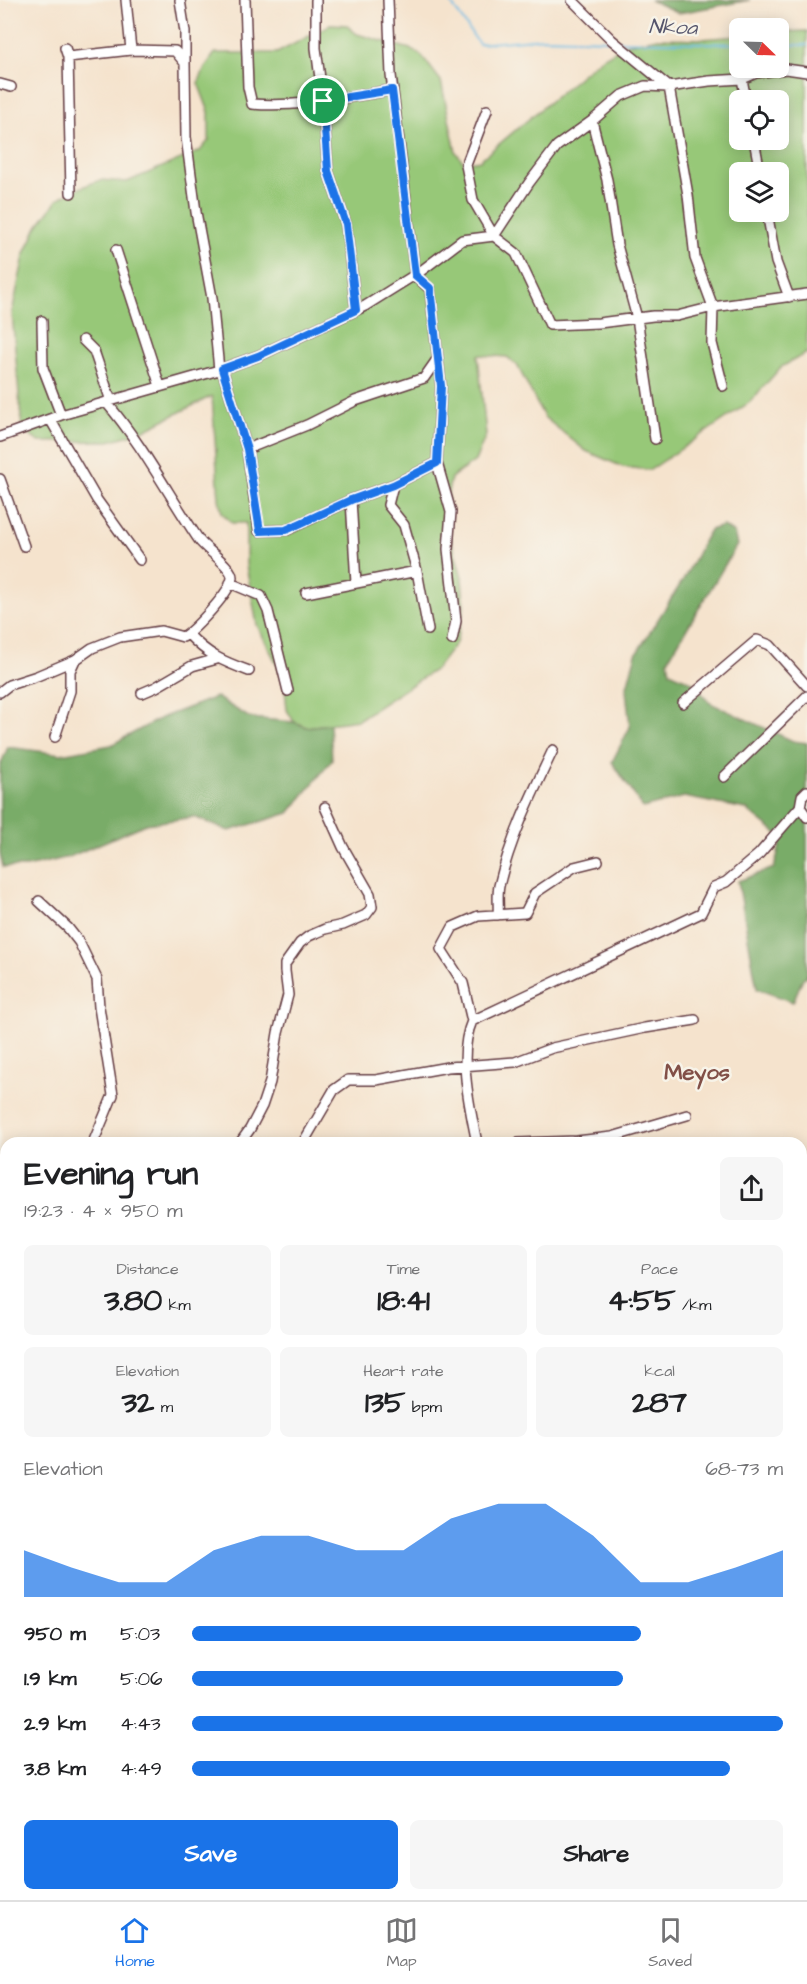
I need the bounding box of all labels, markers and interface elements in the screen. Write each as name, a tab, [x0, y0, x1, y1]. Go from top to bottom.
water label: Nkoa	[648, 12, 699, 42]
north arrow	[729, 18, 789, 78]
map controls	[729, 18, 789, 222]
pin	[297, 75, 348, 126]
icon: arrive	[306, 84, 339, 117]
button: locate	[729, 90, 789, 150]
button: layers	[729, 162, 789, 222]
district label: Meyos	[664, 1057, 730, 1090]
text: Evening run	[24, 1151, 198, 1197]
button: share	[720, 1157, 783, 1220]
text: 19:23 · 4 × 950 m	[24, 1197, 183, 1225]
text: Distance	[116, 1258, 179, 1280]
text: Time	[387, 1258, 420, 1280]
text: Pace	[641, 1258, 678, 1280]
text: 3.80	[104, 1280, 162, 1322]
text: 18:41	[377, 1280, 430, 1322]
text: 4:55	[608, 1280, 675, 1322]
text: km	[162, 1294, 191, 1316]
text: /km	[675, 1294, 711, 1316]
text: Elevation	[116, 1360, 179, 1382]
text: Heart rate	[363, 1360, 444, 1382]
text: kcal	[644, 1360, 675, 1382]
text: 32	[122, 1382, 154, 1424]
text: 135	[365, 1382, 405, 1424]
text: 287	[632, 1382, 687, 1424]
text: m	[154, 1396, 173, 1418]
text: bpm	[405, 1396, 442, 1418]
text: Elevation	[24, 1455, 103, 1483]
text: 68–73 m	[705, 1455, 783, 1483]
text: 950 m	[24, 1620, 86, 1648]
text: 5:03	[120, 1620, 160, 1648]
text: 1.9 km	[24, 1665, 77, 1693]
text: 5:06	[120, 1665, 163, 1693]
text: 2.9 km	[24, 1710, 86, 1738]
text: 4:43	[120, 1710, 161, 1738]
text: 3.8 km	[24, 1755, 86, 1783]
text: 4:49	[120, 1755, 162, 1783]
button: Save	[24, 1820, 398, 1889]
button: Share	[410, 1820, 783, 1889]
tab: Home	[115, 1914, 155, 1972]
tab: Map	[385, 1914, 418, 1972]
tab: Saved	[648, 1914, 692, 1972]

